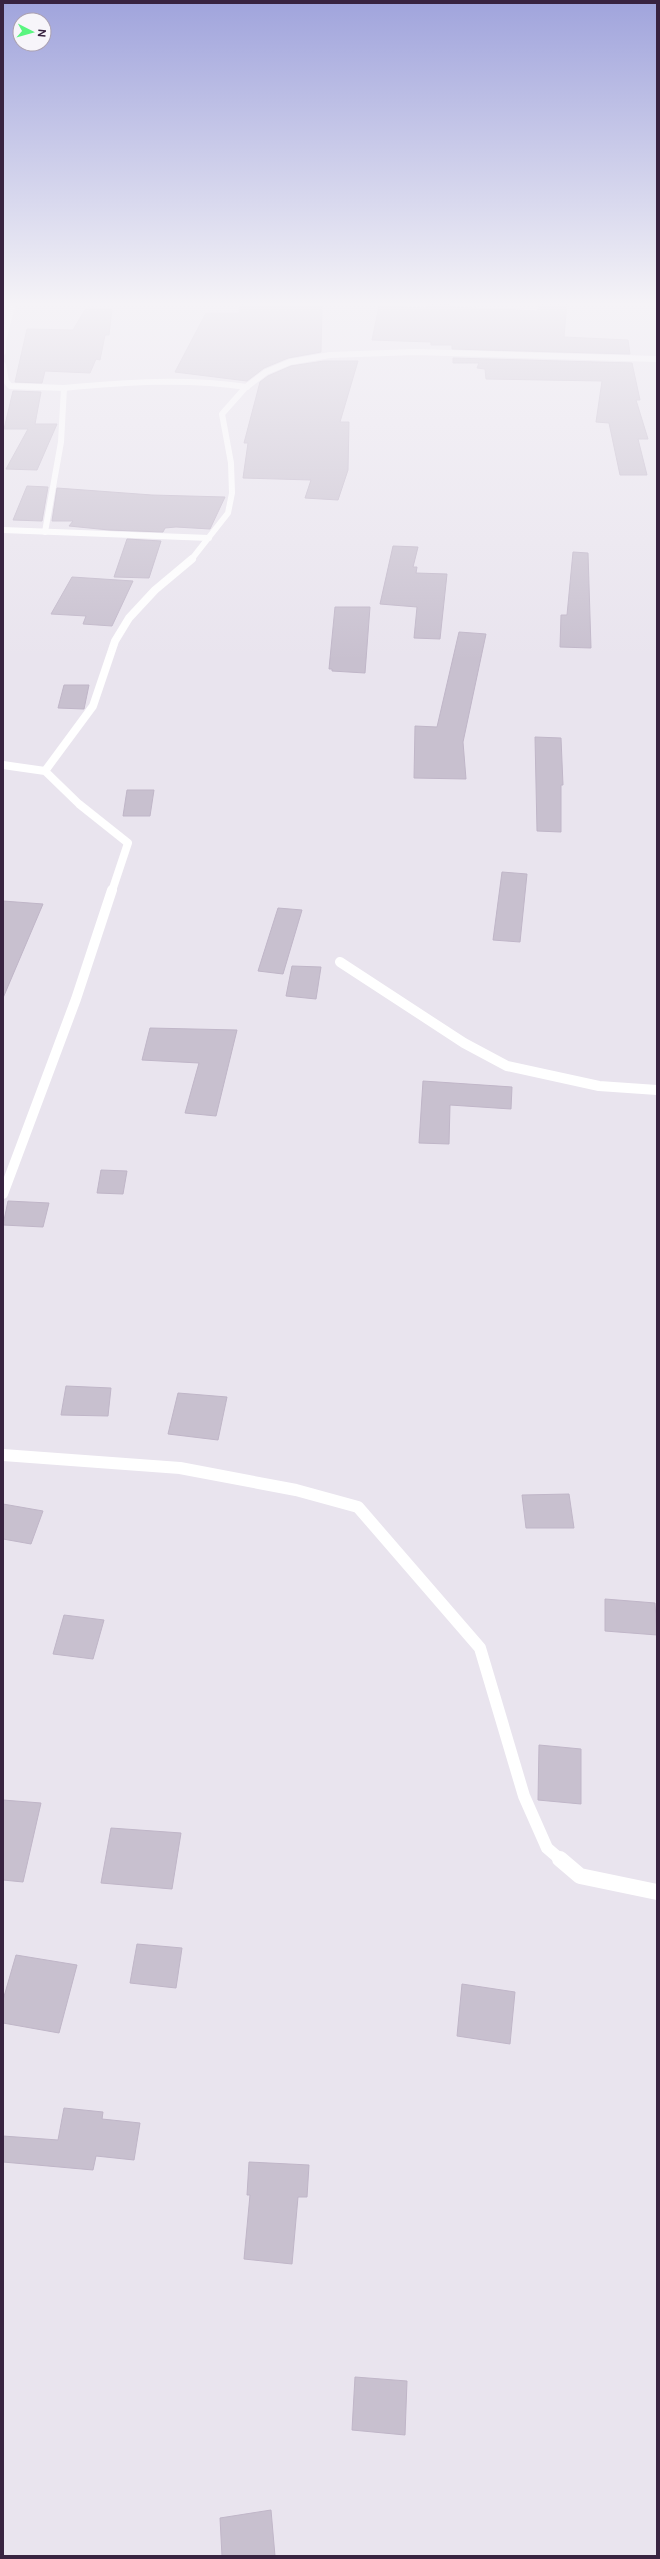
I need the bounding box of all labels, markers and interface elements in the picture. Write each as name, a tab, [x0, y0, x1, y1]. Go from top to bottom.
north arrow	[12, 12, 52, 52]
text: N	[35, 28, 49, 38]

